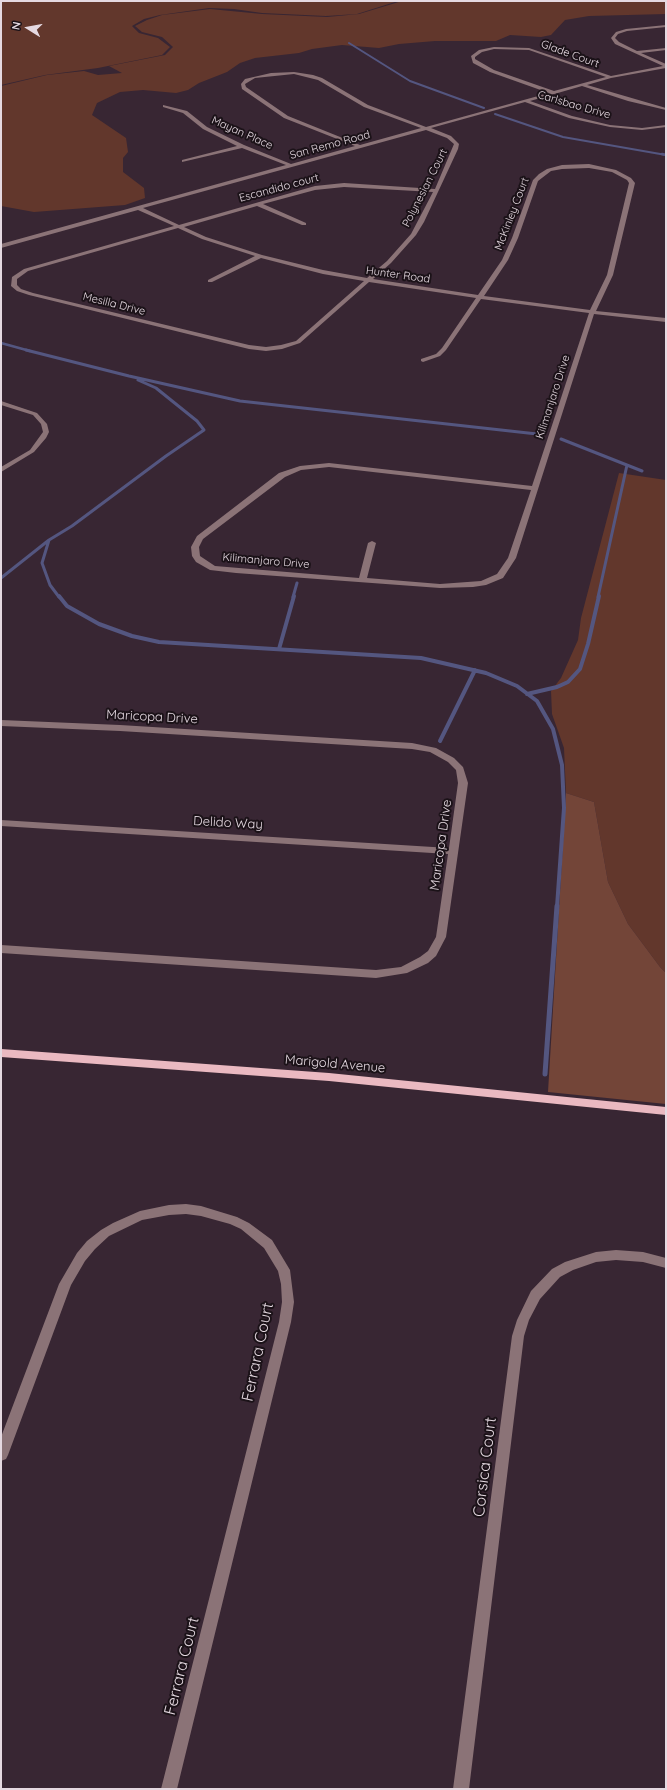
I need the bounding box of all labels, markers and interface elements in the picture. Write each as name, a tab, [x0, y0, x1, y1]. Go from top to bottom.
north arrow	[8, 8, 48, 48]
text: N	[9, 20, 24, 31]
street label: Glade Court	[539, 37, 601, 71]
street label: Carlsbao Drive	[536, 88, 612, 122]
street label: Mayan Place	[209, 114, 275, 152]
street label: San Remo Road	[288, 128, 372, 162]
street label: Polynesian Court	[400, 147, 450, 229]
street label: Escandido court	[238, 171, 320, 205]
street label: McKinley Court	[492, 176, 532, 252]
street label: Hunter Road	[365, 264, 431, 286]
street label: Mesilla Drive	[81, 290, 147, 318]
street label: Kilimanjaro Drive	[533, 353, 573, 441]
street label: Kilimanjaro Drive	[222, 551, 310, 571]
street label: Maricopa Drive	[106, 707, 198, 727]
street label: Maricopa Drive	[427, 799, 455, 891]
street label: Delido Way	[193, 813, 263, 833]
street label: Marigold Avenue	[284, 1052, 386, 1076]
street label: Ferrara Court	[238, 1301, 278, 1403]
street label: Corsica Court	[469, 1416, 501, 1518]
street label: Ferrara Court	[161, 1615, 203, 1717]

